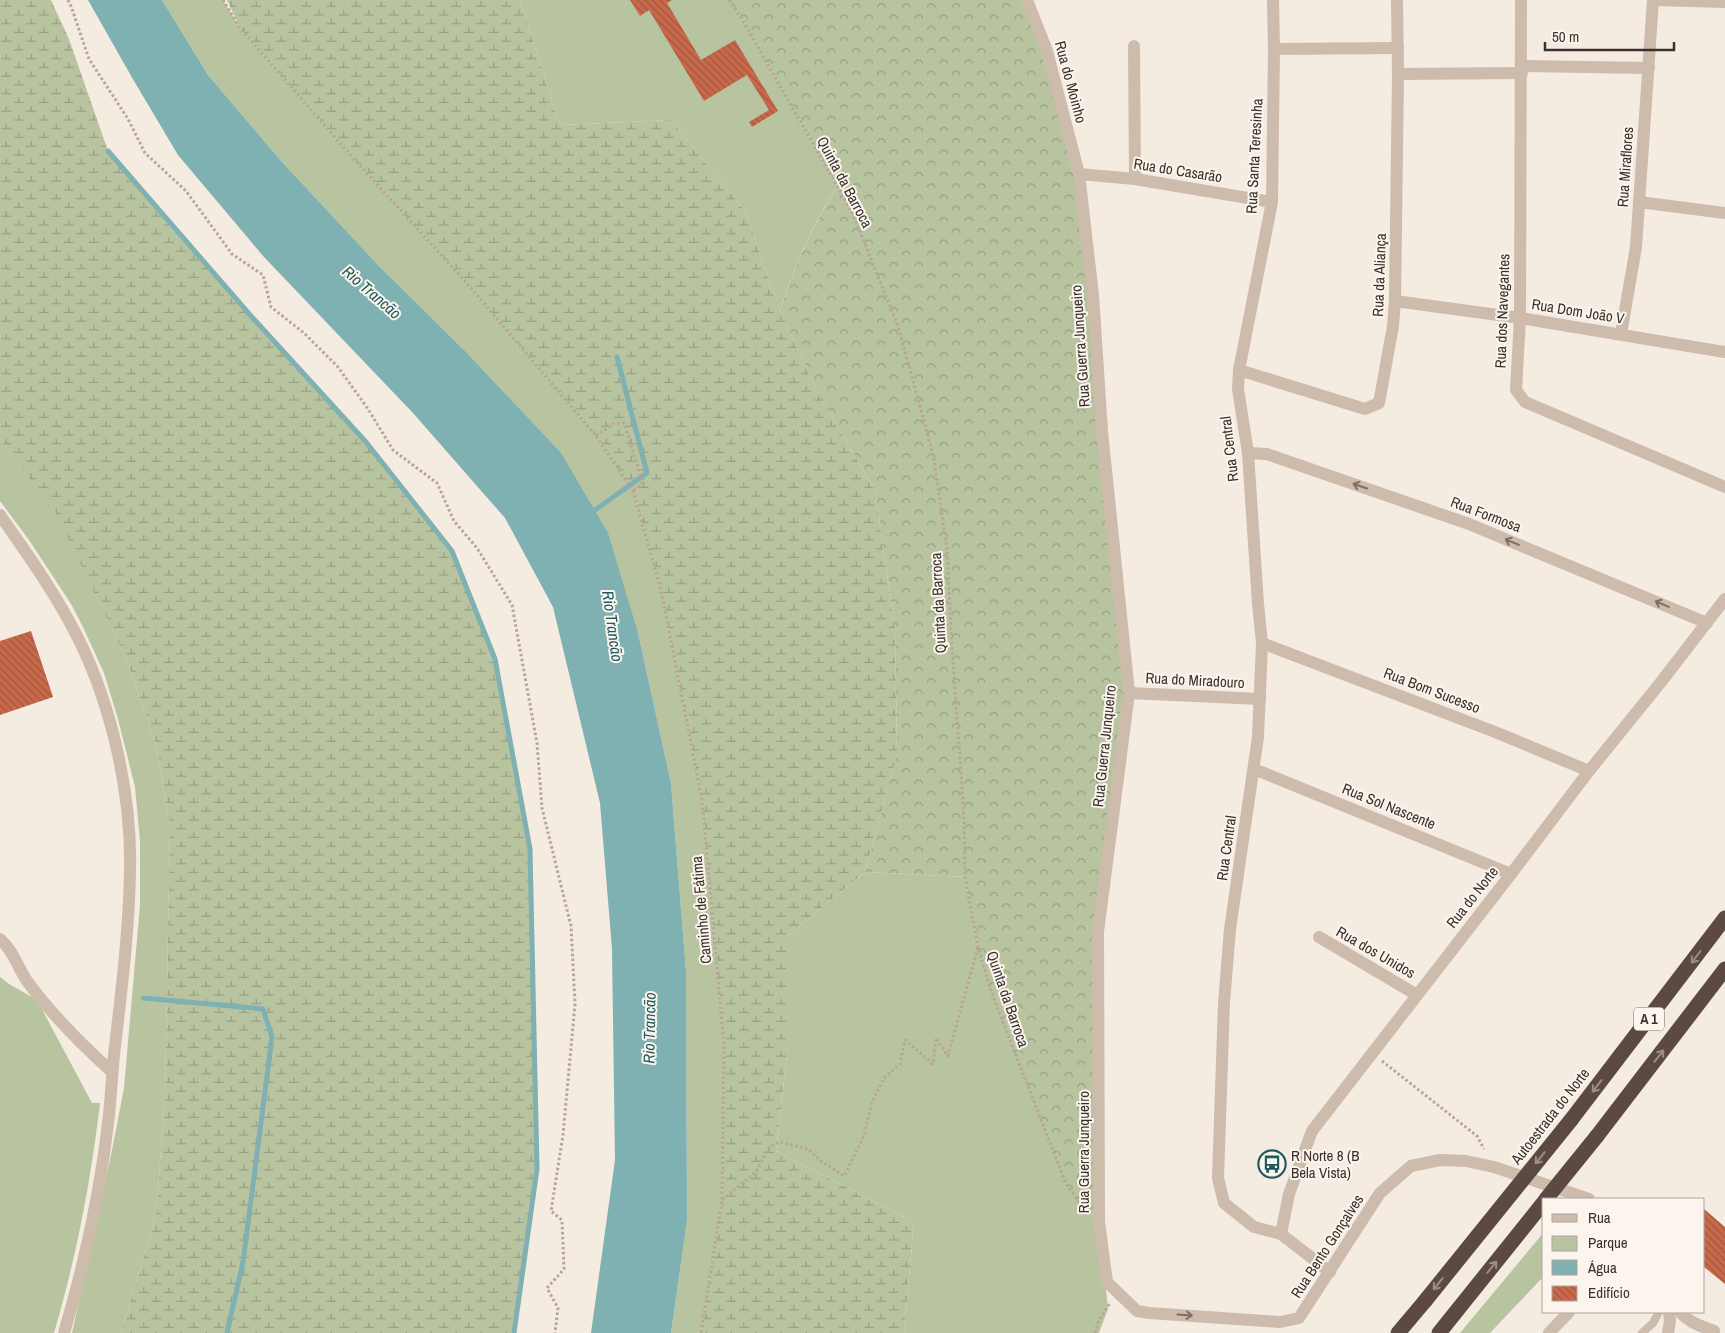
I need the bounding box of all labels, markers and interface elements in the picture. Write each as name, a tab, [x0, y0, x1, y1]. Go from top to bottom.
scale bar	[1545, 20, 1674, 52]
text: 50 m	[1552, 26, 1579, 47]
street label: Rua do Moinho	[1050, 39, 1092, 125]
street label: Rua Santa Teresinha	[1240, 98, 1268, 214]
street label: Rua Miraflores	[1612, 126, 1638, 208]
street label: Quinta da Barroca	[812, 133, 878, 231]
street label: Rua do Casarão	[1132, 153, 1224, 187]
street label: Rua da Aliança	[1367, 233, 1391, 317]
street label: Rua dos Navegantes	[1490, 253, 1514, 369]
water label: Rio Trancão	[338, 260, 406, 324]
street label: Rua Guerra Junqueiro	[1065, 284, 1095, 408]
street label: Rua Dom João V	[1530, 293, 1627, 329]
street label: Rua Central	[1215, 415, 1243, 483]
one-way arrow	[1353, 481, 1368, 490]
street label: Rua Formosa	[1448, 491, 1524, 537]
one-way arrow	[1505, 537, 1520, 546]
street label: Quinta da Barroca	[925, 552, 951, 654]
water label: Rio Trancão	[597, 589, 629, 663]
one-way arrow	[1655, 599, 1670, 609]
street label: Rua Bom Sucesso	[1381, 662, 1483, 718]
street label: Rua do Miradouro	[1145, 667, 1245, 693]
street label: Rua Guerra Junqueiro	[1087, 684, 1121, 808]
street label: Rua Sol Nascente	[1339, 778, 1439, 834]
street label: Rua Central	[1211, 814, 1241, 882]
street label: Caminho de Fátima	[686, 855, 716, 965]
street label: Rua do Norte	[1441, 862, 1503, 932]
street label: Rua dos Unidos	[1333, 921, 1419, 983]
street label: Quinta da Barroca	[982, 948, 1034, 1050]
one-way arrow	[1691, 950, 1701, 964]
water label: Rio Trancão	[637, 992, 661, 1064]
road number: A 1	[1634, 1008, 1664, 1030]
one-way arrow	[1653, 1050, 1664, 1063]
street label: Autoestrada do Norte	[1505, 1063, 1594, 1169]
one-way arrow	[1592, 1079, 1602, 1093]
street label: Rua Guerra Junqueiro	[1073, 1091, 1094, 1213]
place label: R Norte 8 (B Bela Vista)	[1291, 1145, 1359, 1183]
bus stop icon: R Norte 8 (B Bela Vista)	[1257, 1149, 1287, 1179]
one-way arrow	[1535, 1151, 1546, 1164]
street label: Rua Bento Gonçalves	[1286, 1190, 1368, 1302]
legend	[1542, 1198, 1705, 1313]
text: Rua	[1588, 1207, 1611, 1228]
text: Parque	[1588, 1232, 1628, 1253]
text: Água	[1587, 1257, 1617, 1278]
one-way arrow	[1487, 1261, 1498, 1274]
one-way arrow	[1433, 1277, 1444, 1290]
text: Edifício	[1588, 1282, 1630, 1303]
one-way arrow	[1177, 1311, 1193, 1320]

